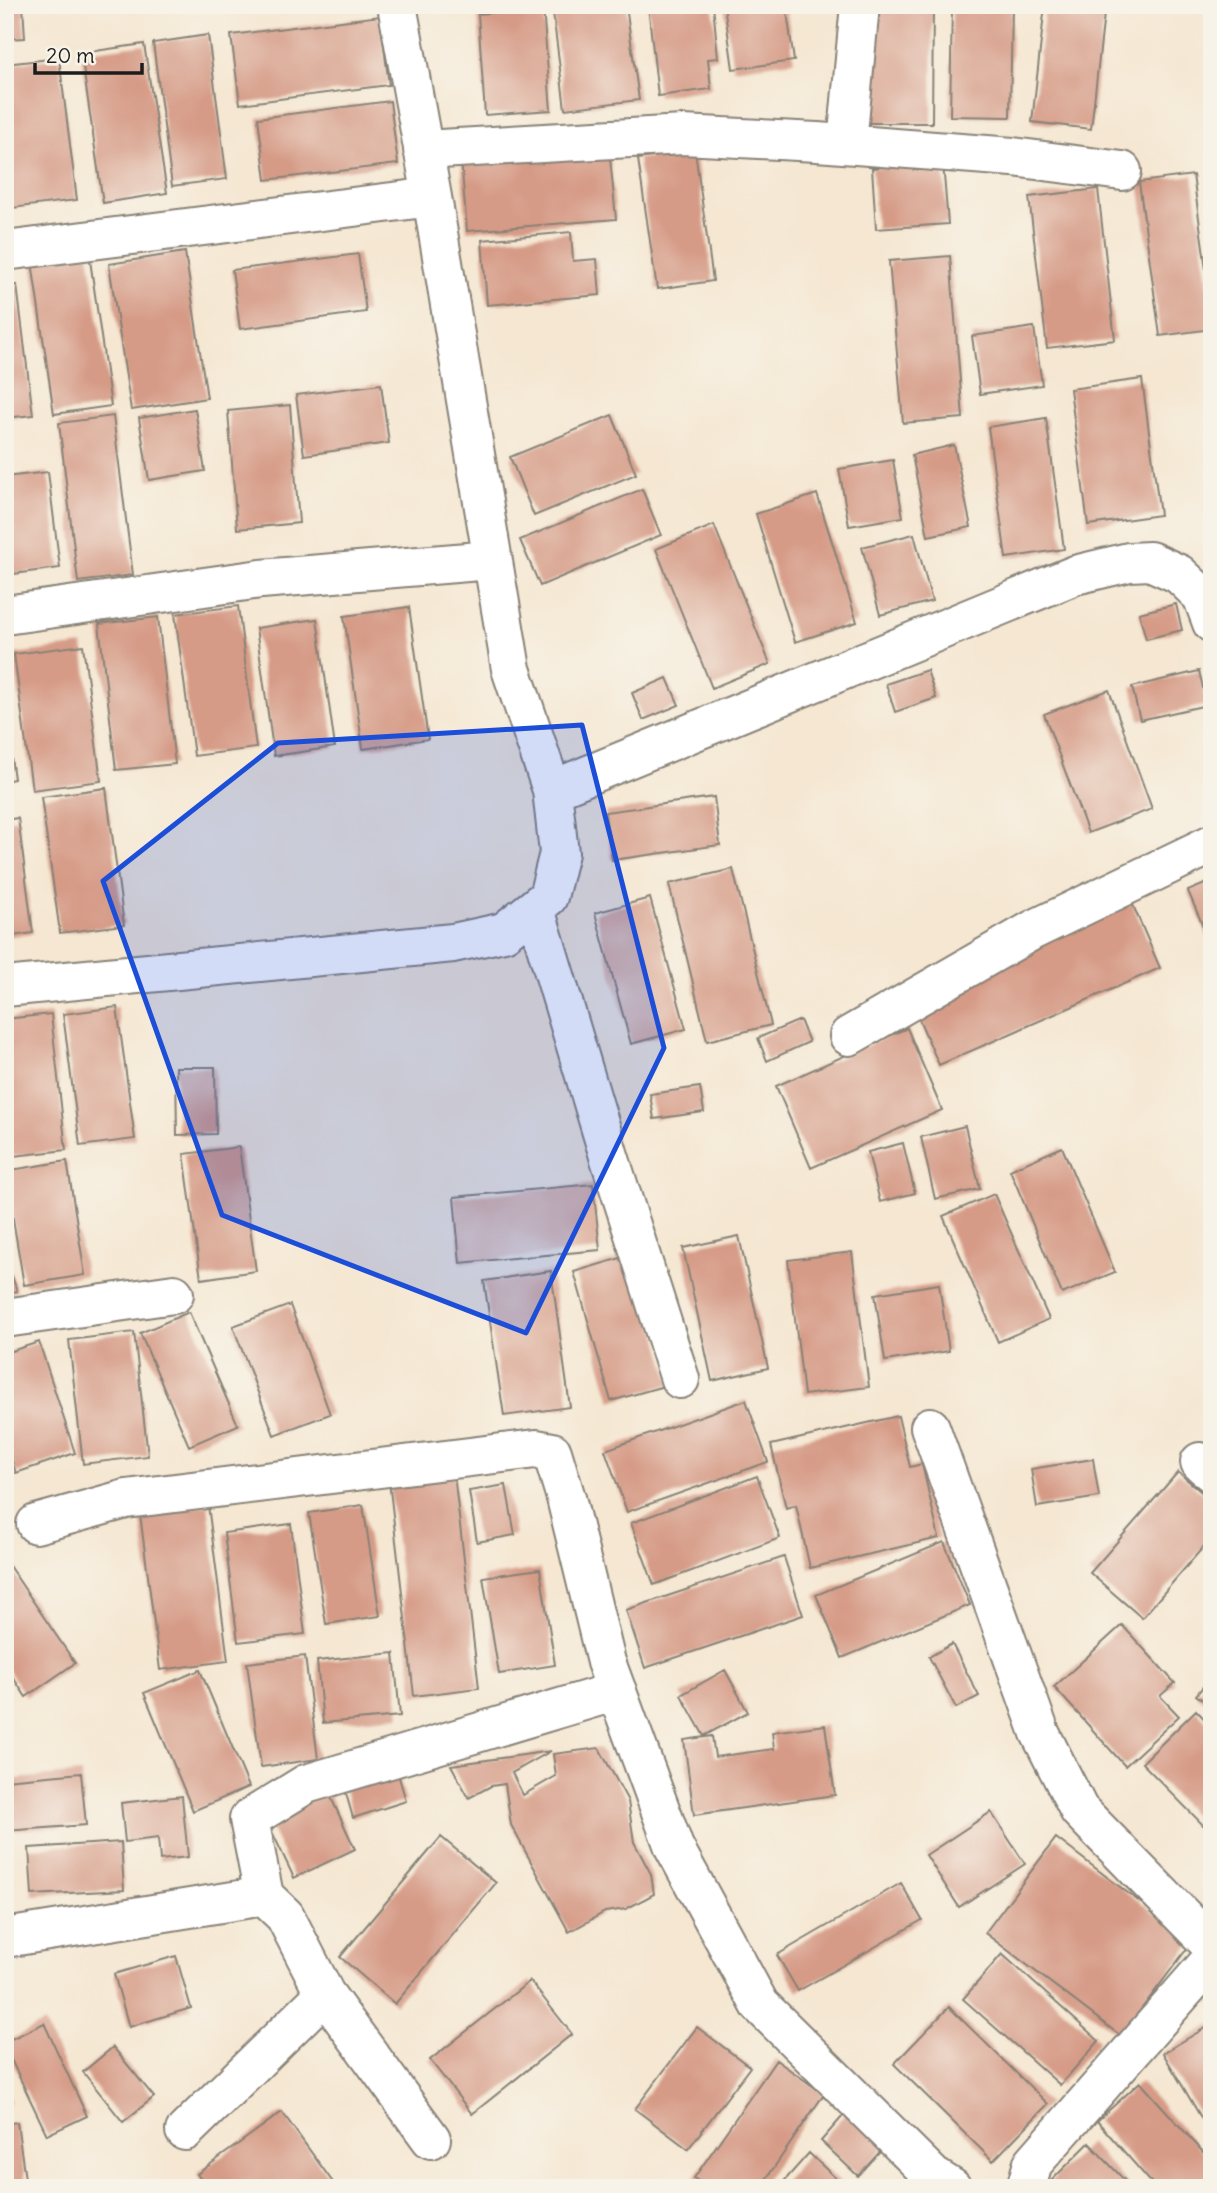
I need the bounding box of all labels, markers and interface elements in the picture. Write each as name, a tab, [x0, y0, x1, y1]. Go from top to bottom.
scale bar	[35, 32, 142, 76]
text: 20 m	[46, 42, 95, 69]

